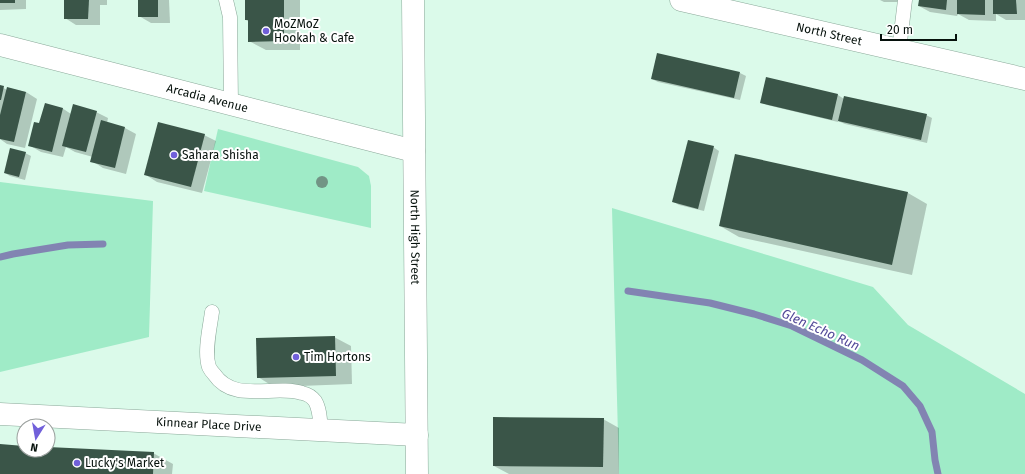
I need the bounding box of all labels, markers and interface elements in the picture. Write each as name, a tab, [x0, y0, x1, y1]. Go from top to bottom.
scale bar	[881, 16, 956, 42]
place label: MoZMoZ Hookah & Cafe	[274, 17, 354, 45]
street label: North Street	[795, 20, 864, 48]
text: 20 m	[887, 23, 913, 37]
marker: MoZMoZ Hookah & Cafe	[261, 26, 271, 36]
street label: Arcadia Avenue	[165, 81, 249, 115]
place label: Sahara Shisha	[182, 148, 259, 162]
marker: Sahara Shisha	[169, 150, 179, 160]
street label: North High Street	[408, 189, 422, 285]
water label: Glen Echo Run	[780, 306, 862, 353]
place label: Tim Hortons	[304, 350, 371, 364]
marker: Tim Hortons	[291, 352, 301, 362]
street label: Kinnear Place Drive	[156, 415, 262, 434]
north arrow	[16, 418, 56, 458]
text: N	[29, 440, 39, 454]
place label: Lucky's Market	[85, 456, 165, 470]
marker: Lucky's Market	[72, 458, 82, 468]

